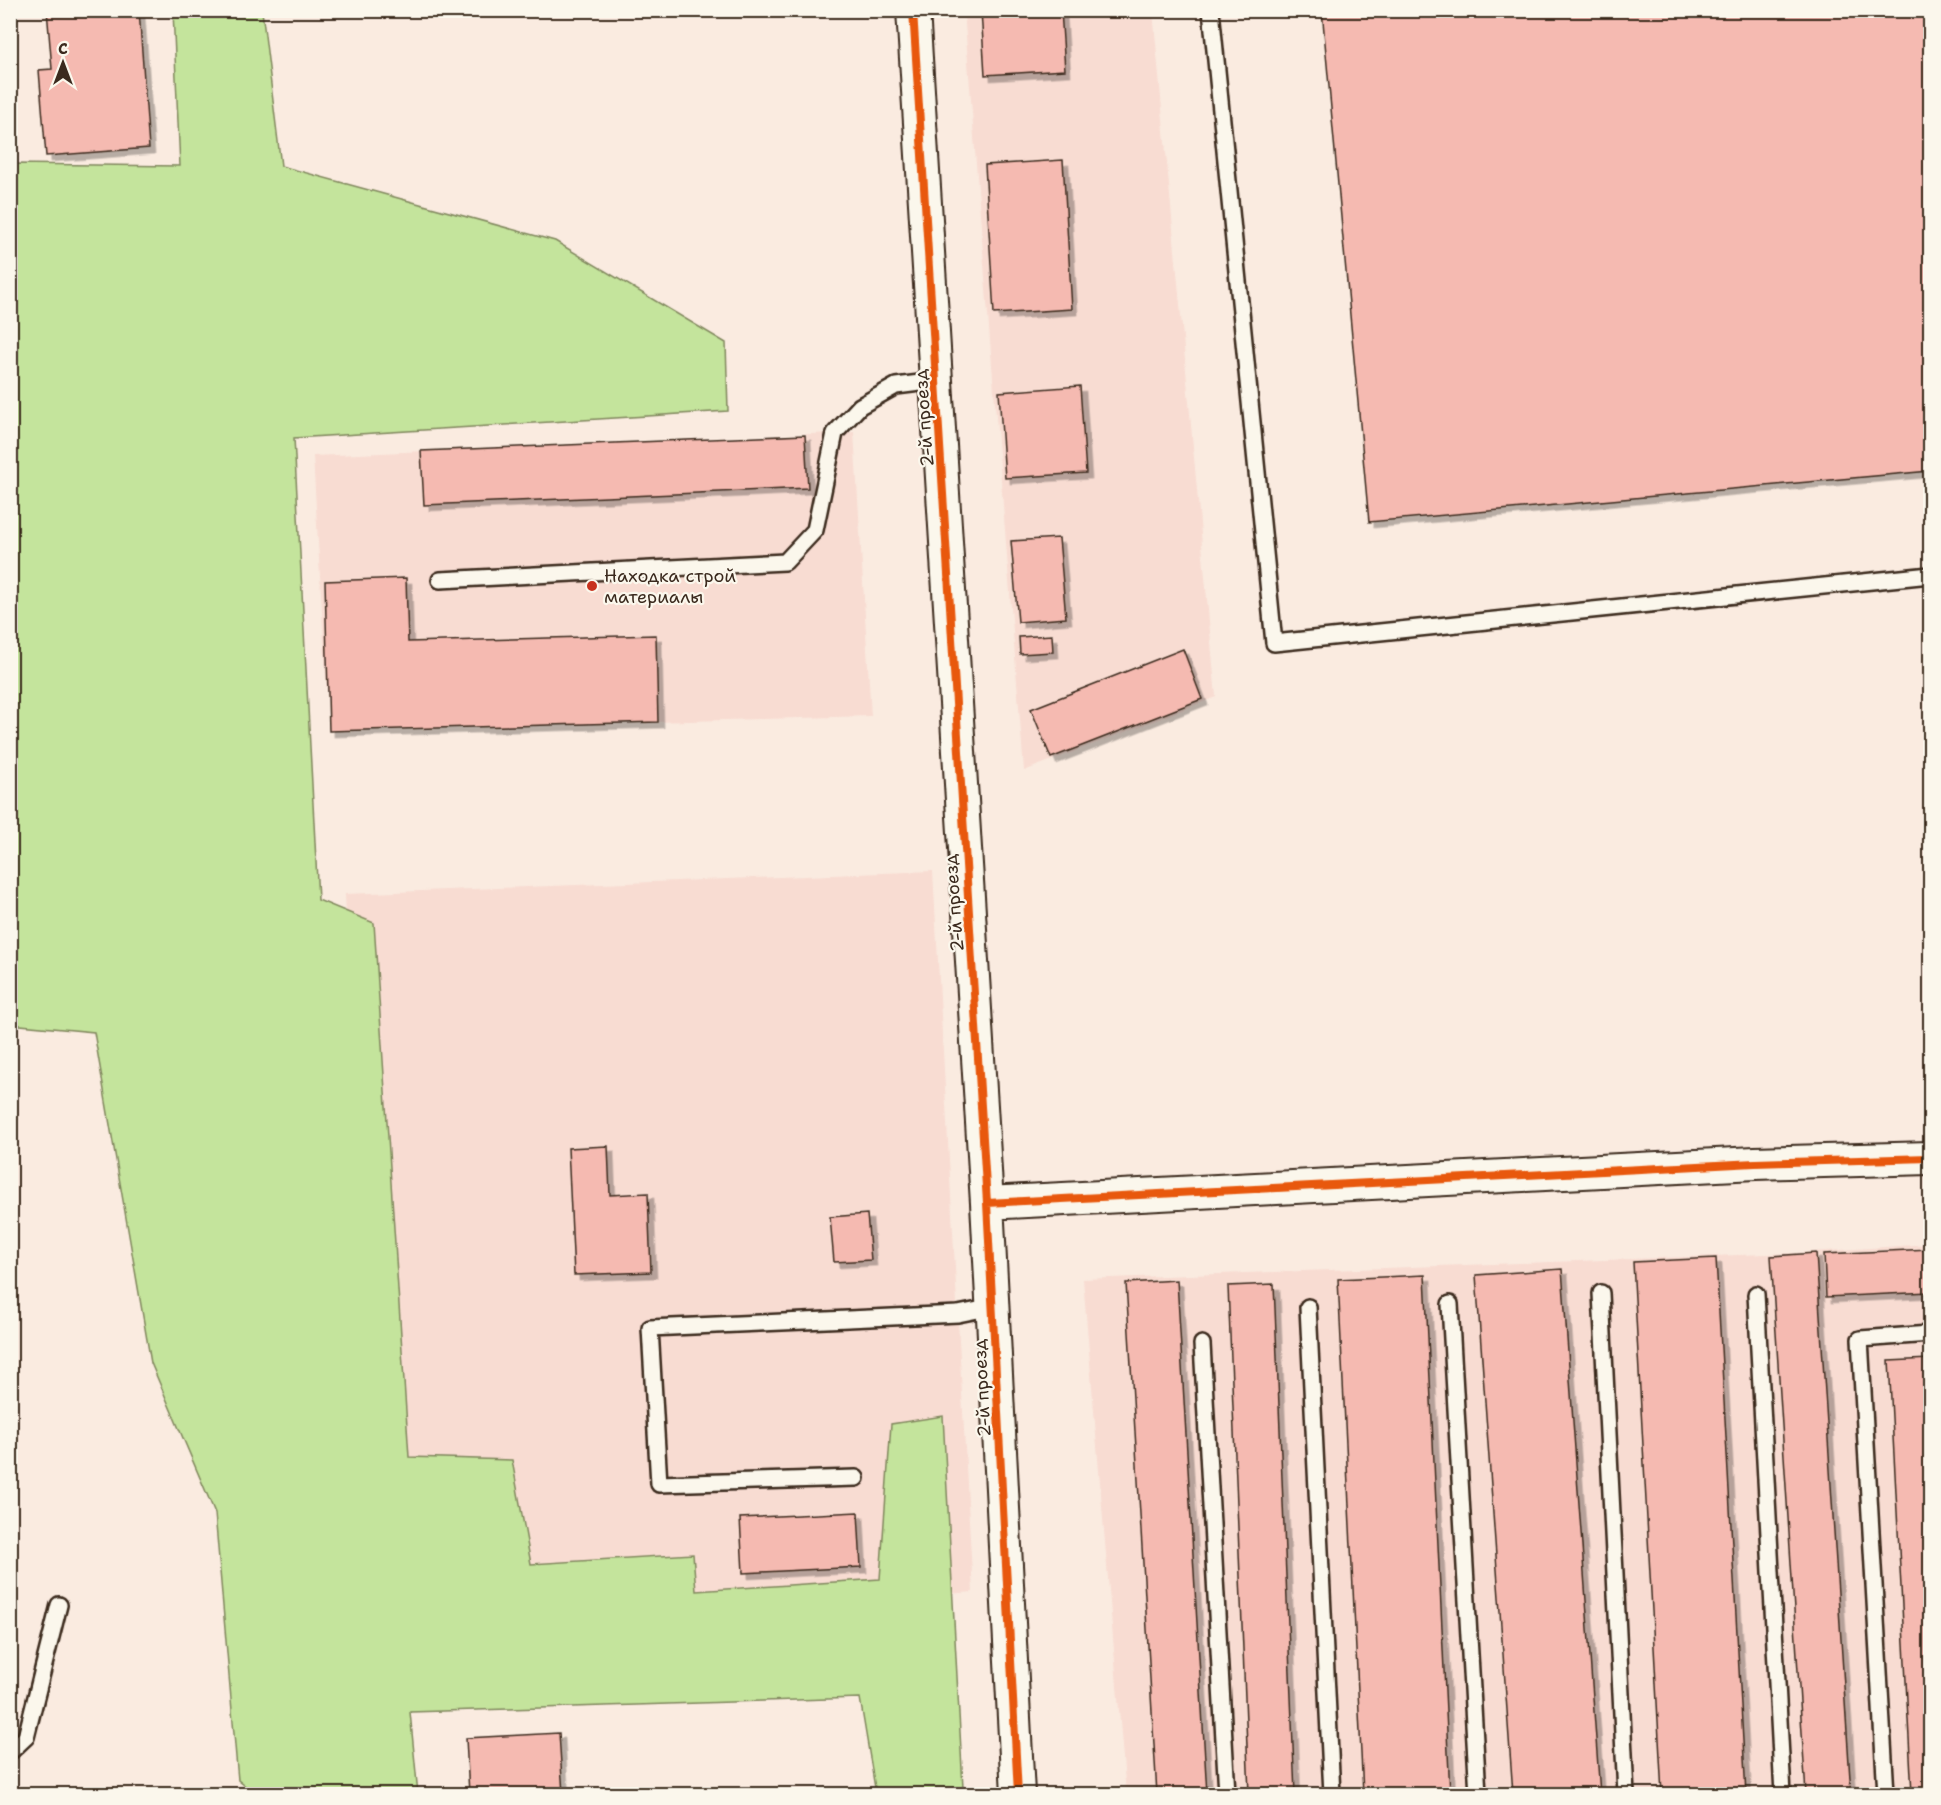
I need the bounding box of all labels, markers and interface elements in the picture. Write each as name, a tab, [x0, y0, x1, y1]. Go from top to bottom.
north arrow	[33, 33, 93, 93]
text: С	[58, 38, 68, 59]
street label: 2-й проезд	[909, 368, 939, 468]
place label: Находка строй материалы	[604, 564, 736, 609]
marker: Находка строй материалы	[585, 579, 599, 593]
street label: 2-й проезд	[939, 853, 969, 953]
street label: 2-й проезд	[967, 1338, 997, 1438]

